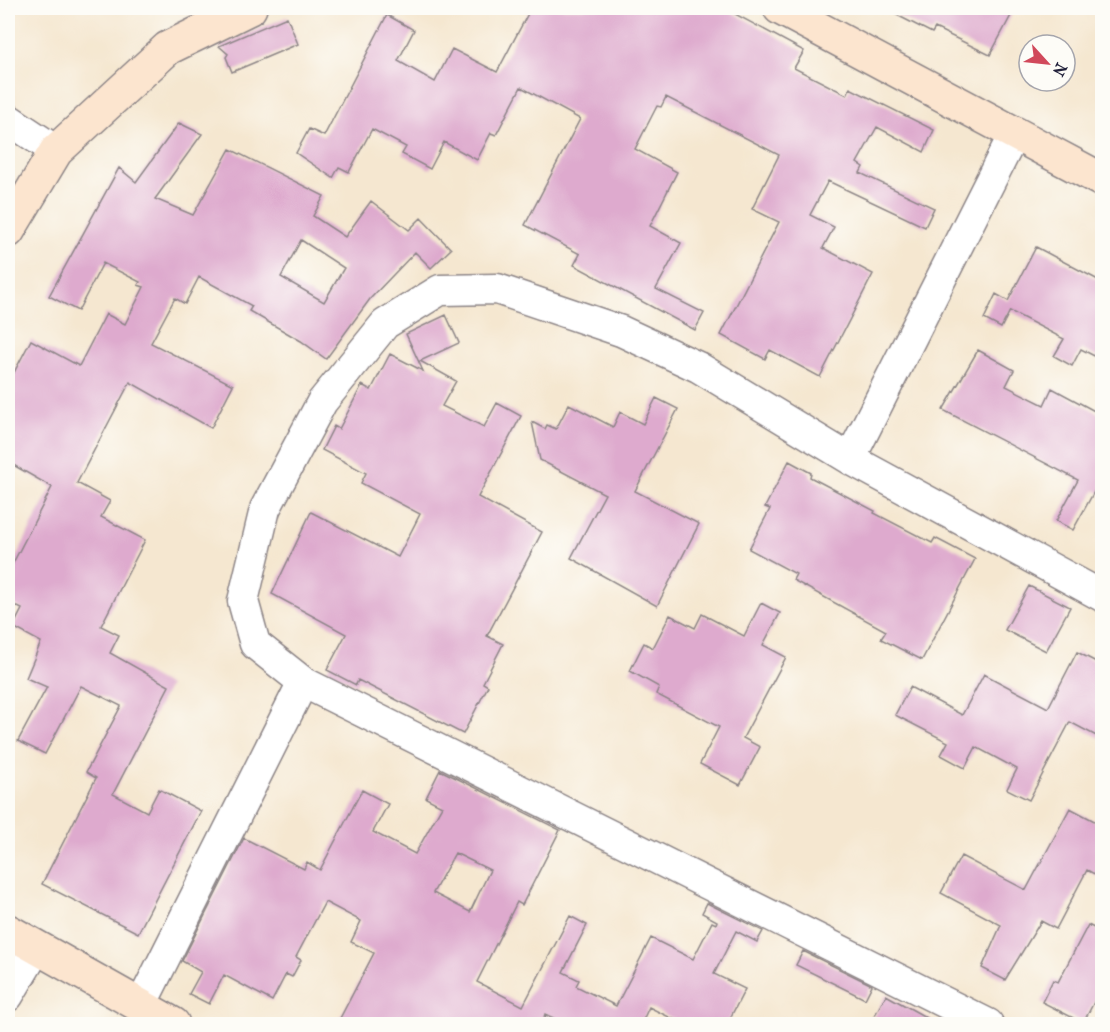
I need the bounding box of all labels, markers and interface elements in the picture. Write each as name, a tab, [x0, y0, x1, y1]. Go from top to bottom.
north arrow	[1017, 33, 1077, 93]
text: N	[1048, 60, 1071, 80]

